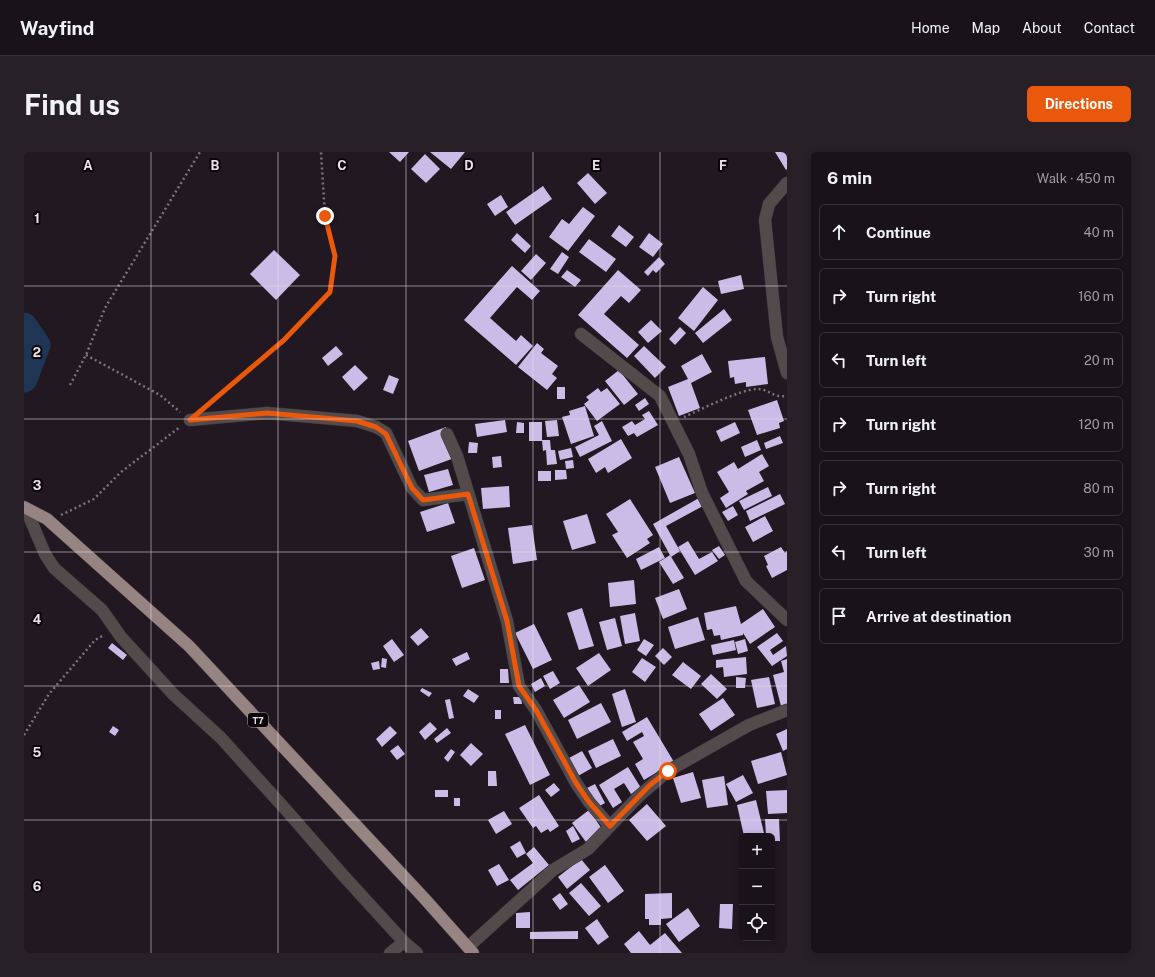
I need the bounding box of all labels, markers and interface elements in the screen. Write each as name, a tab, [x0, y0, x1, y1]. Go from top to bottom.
text: Wayfind	[20, 17, 94, 39]
text: Home	[911, 20, 950, 36]
text: Map	[972, 20, 1000, 36]
text: About	[1022, 20, 1062, 36]
text: Contact	[1084, 20, 1135, 36]
button: Directions	[1027, 86, 1131, 122]
text: Find us	[24, 88, 120, 121]
text: A	[83, 158, 93, 173]
text: B	[211, 158, 220, 173]
text: C	[337, 158, 347, 173]
text: D	[464, 158, 474, 173]
text: E	[592, 158, 600, 173]
text: F	[719, 158, 727, 173]
text: 6 min	[827, 168, 872, 188]
text: Walk · 450 m	[1037, 171, 1115, 186]
route end	[316, 207, 334, 225]
text: 1	[34, 211, 40, 226]
icon: ahead	[828, 221, 850, 243]
text: Continue	[866, 224, 931, 241]
text: 40 m	[1083, 225, 1114, 240]
icon: right	[828, 285, 850, 307]
text: Turn right	[866, 288, 936, 305]
text: 160 m	[1078, 289, 1114, 304]
text: 2	[33, 345, 41, 360]
icon: left	[828, 349, 850, 371]
text: Turn left	[866, 352, 927, 369]
text: 20 m	[1084, 353, 1114, 368]
icon: right	[828, 413, 850, 435]
text: Turn right	[866, 416, 936, 433]
text: 120 m	[1079, 417, 1114, 432]
icon: right	[828, 477, 850, 499]
text: 3	[33, 478, 42, 493]
text: Turn right	[866, 480, 936, 497]
text: 80 m	[1083, 481, 1114, 496]
icon: left	[828, 541, 850, 563]
text: Turn left	[866, 544, 927, 561]
text: 30 m	[1084, 545, 1114, 560]
icon: arrive	[828, 605, 850, 627]
text: Arrive at destination	[866, 608, 1011, 625]
text: 4	[33, 612, 42, 627]
road number: T7	[248, 713, 268, 727]
text: 5	[33, 745, 42, 760]
route start	[659, 762, 677, 780]
map controls	[739, 833, 775, 941]
button: +	[739, 833, 775, 869]
button: −	[739, 869, 775, 905]
text: 6	[33, 879, 42, 894]
button: locate	[739, 905, 775, 941]

